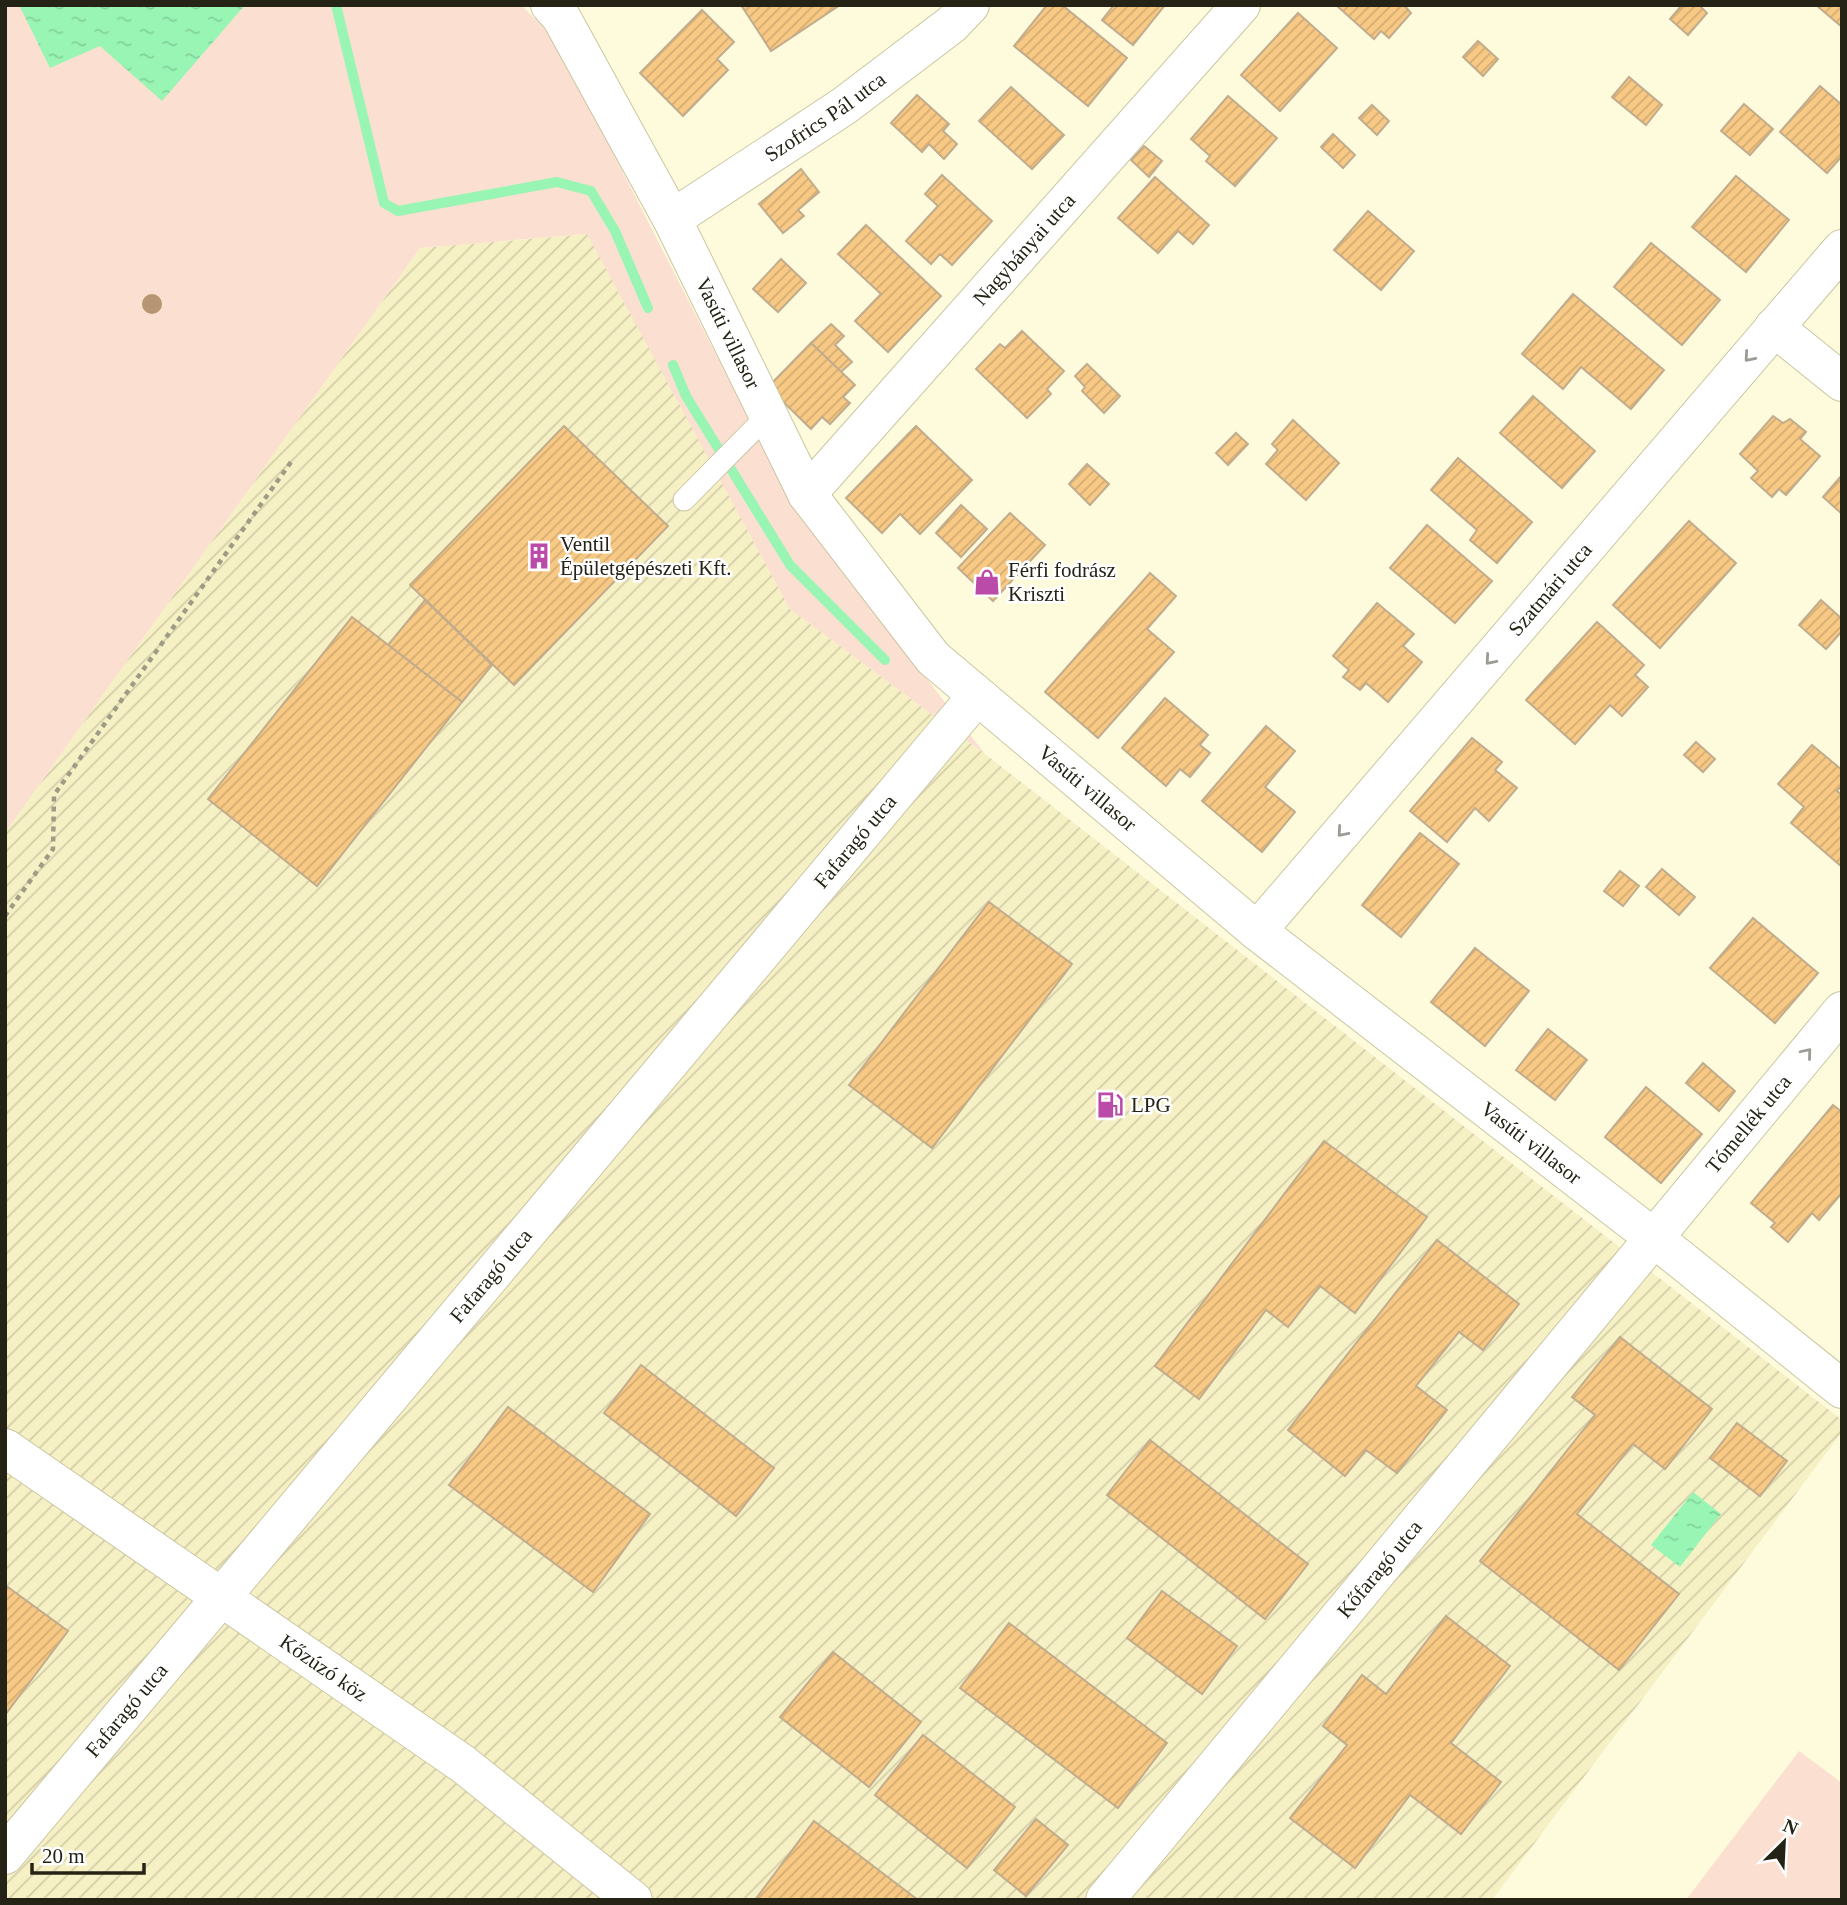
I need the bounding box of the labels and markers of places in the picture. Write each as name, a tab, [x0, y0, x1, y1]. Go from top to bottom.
place label: Ventil Épületgépészeti Kft.	[560, 532, 731, 580]
building icon: Ventil Épületgépészeti Kft.	[524, 541, 554, 571]
place label: Férfi fodrász Kriszti	[1008, 558, 1116, 606]
shop icon: Férfi fodrász Kriszti	[972, 567, 1002, 597]
fuel station icon: LPG	[1095, 1090, 1125, 1120]
place label: LPG	[1131, 1093, 1171, 1117]

